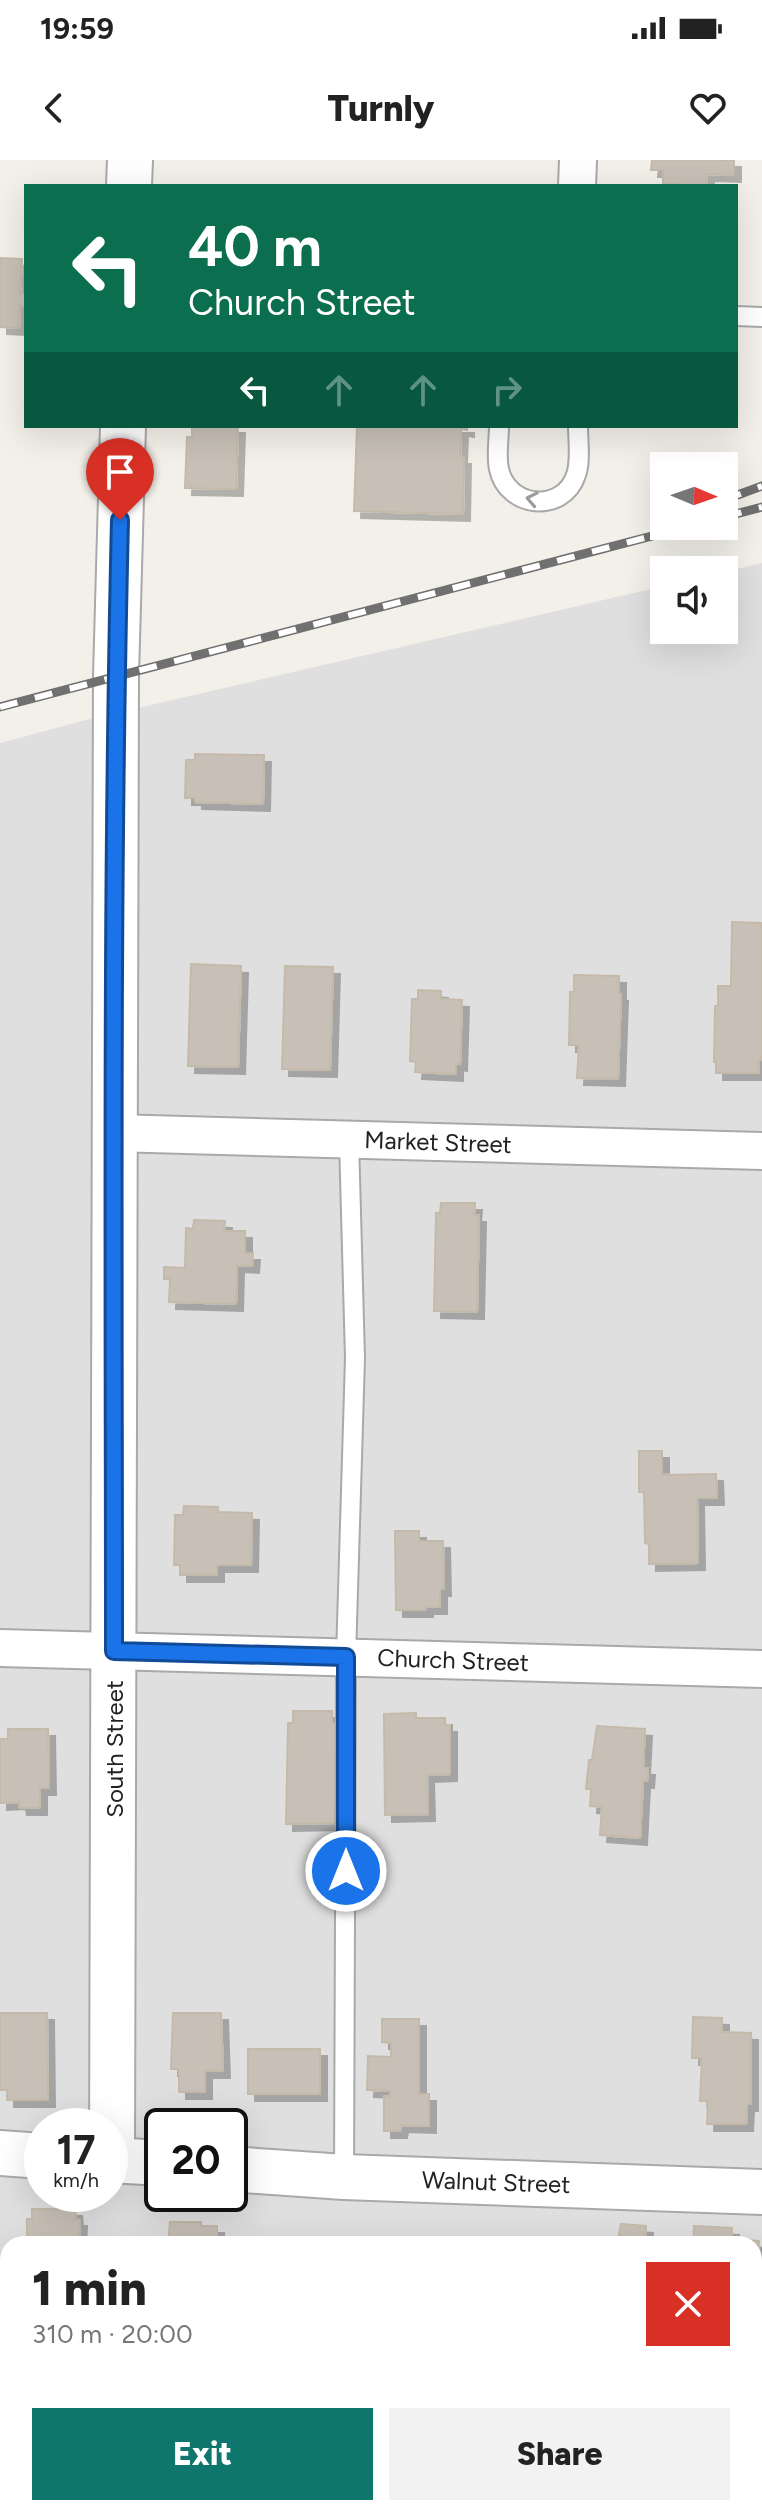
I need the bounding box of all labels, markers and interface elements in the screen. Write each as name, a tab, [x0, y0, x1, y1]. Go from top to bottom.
text: 19:59	[40, 10, 114, 47]
icon: back	[32, 86, 76, 130]
icon: heart	[686, 86, 730, 130]
text: Turnly	[328, 87, 434, 130]
text: 40 m	[188, 213, 322, 280]
icon: left	[56, 216, 160, 320]
text: Church Street	[188, 281, 416, 324]
icon: left	[233, 368, 277, 412]
icon: ahead	[317, 368, 361, 412]
icon: ahead	[401, 368, 445, 412]
icon: right	[485, 368, 529, 412]
pin	[86, 438, 154, 520]
icon: arrive	[98, 450, 142, 494]
north arrow	[650, 452, 738, 540]
map controls	[650, 452, 738, 644]
one-way arrow	[525, 491, 539, 508]
button: sound	[650, 556, 738, 644]
street label: Market Street	[364, 1125, 512, 1159]
street label: Church Street	[377, 1643, 529, 1677]
street label: South Street	[100, 1680, 129, 1818]
position arrow	[304, 1829, 388, 1913]
speed limit sign: 20	[144, 2108, 248, 2212]
text: 17	[56, 2126, 96, 2174]
street label: Walnut Street	[421, 2165, 571, 2199]
text: km/h	[53, 2168, 99, 2192]
text: 1 min	[32, 2259, 147, 2317]
button: close	[646, 2262, 730, 2346]
text: 310 m · 20:00	[32, 2318, 193, 2350]
button: Exit	[32, 2408, 373, 2500]
button: Share	[389, 2408, 730, 2500]

